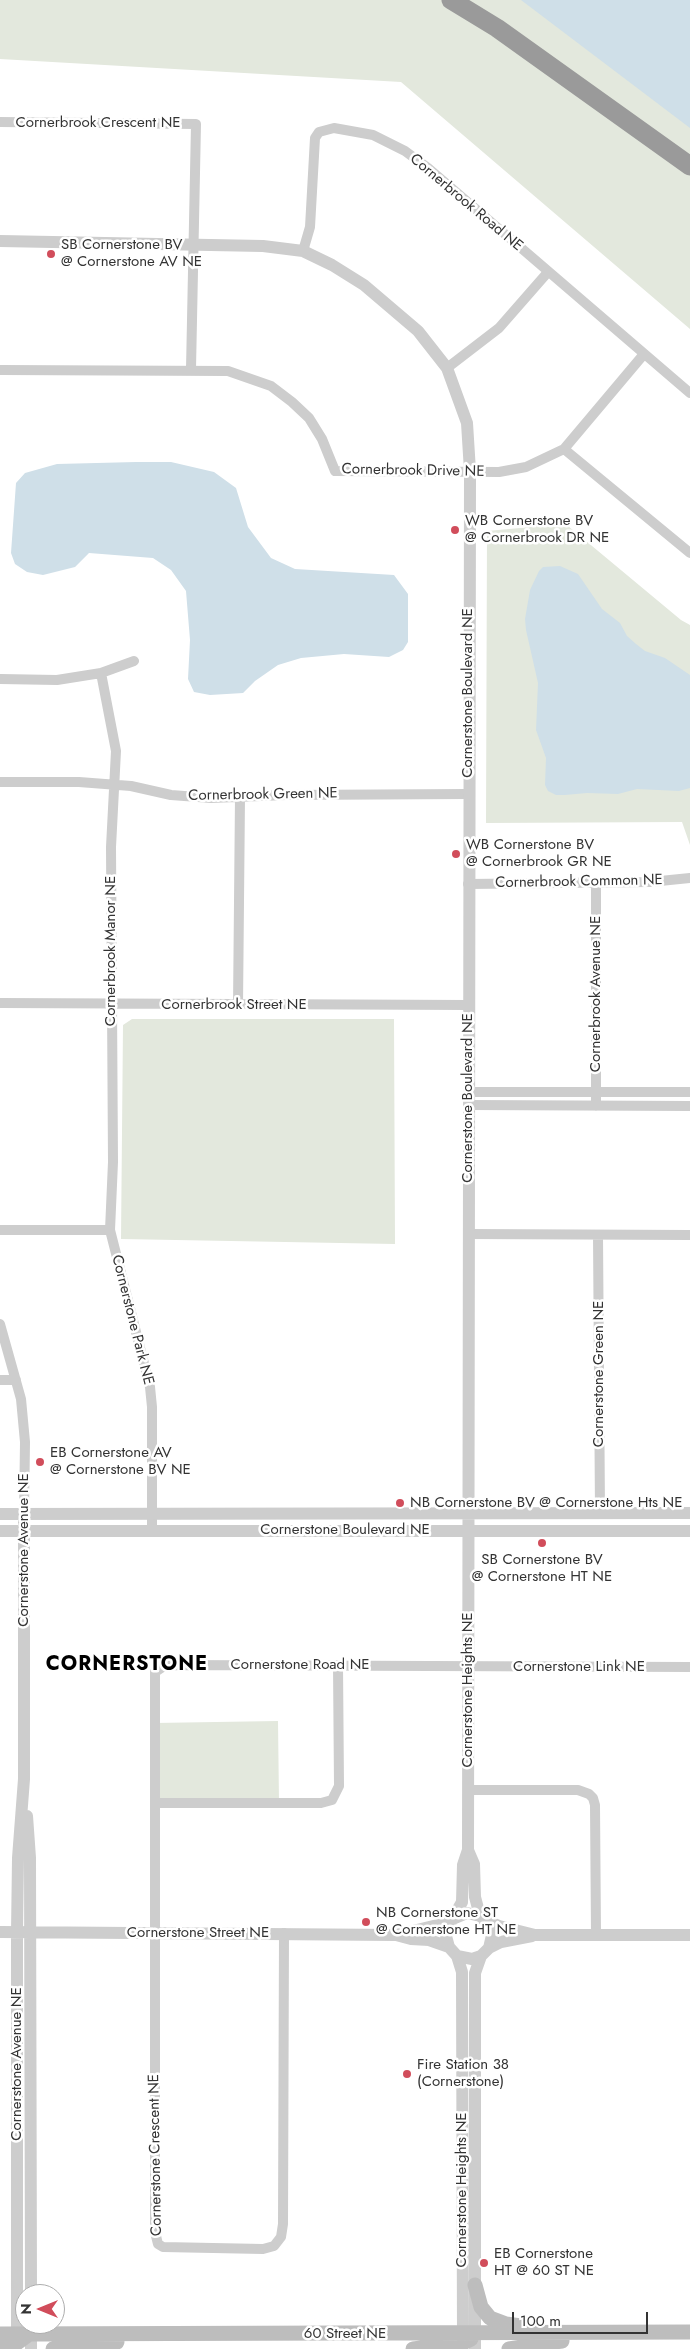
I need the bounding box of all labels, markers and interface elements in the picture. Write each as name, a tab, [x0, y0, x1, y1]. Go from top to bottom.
street label: Cornerbrook Crescent NE	[15, 114, 181, 132]
street label: Cornerbrook Road NE	[406, 150, 526, 256]
place label: SB Cornerstone BV @ Cornerstone AV NE	[61, 236, 202, 271]
marker: SB Cornerstone BV @ Cornerstone AV NE	[45, 248, 57, 260]
street label: Cornerbrook Drive NE	[341, 461, 485, 481]
place label: WB Cornerstone BV @ Cornerbrook DR NE	[465, 512, 609, 547]
marker: WB Cornerstone BV @ Cornerbrook DR NE	[449, 524, 461, 536]
street label: Cornerstone Boulevard NE	[459, 608, 477, 778]
street label: Cornerbrook Green NE	[188, 785, 338, 805]
place label: WB Cornerstone BV @ Cornerbrook GR NE	[466, 836, 612, 871]
marker: WB Cornerstone BV @ Cornerbrook GR NE	[450, 848, 462, 860]
street label: Cornerbrook Common NE	[495, 872, 663, 892]
street label: Cornerbrook Manor NE	[102, 876, 120, 1026]
street label: Cornerbrook Avenue NE	[587, 916, 605, 1072]
street label: Cornerbrook Street NE	[161, 996, 307, 1014]
street label: Cornerstone Boulevard NE	[459, 1013, 477, 1183]
street label: Cornerstone Park NE	[107, 1253, 157, 1387]
street label: Cornerstone Green NE	[590, 1301, 608, 1447]
place label: EB Cornerstone AV @ Cornerstone BV NE	[50, 1444, 191, 1479]
marker: EB Cornerstone AV @ Cornerstone BV NE	[34, 1456, 46, 1468]
street label: Cornerstone Avenue NE	[15, 1473, 33, 1627]
place label: NB Cornerstone BV @ Cornerstone Hts NE	[410, 1494, 682, 1512]
marker: NB Cornerstone BV @ Cornerstone Hts NE	[394, 1497, 406, 1509]
street label: Cornerstone Boulevard NE	[260, 1521, 430, 1539]
marker: SB Cornerstone BV @ Cornerstone HT NE	[536, 1537, 548, 1549]
place label: SB Cornerstone BV @ Cornerstone HT NE	[472, 1551, 612, 1586]
street label: Cornerstone Heights NE	[459, 1612, 477, 1768]
district label: CORNERSTONE	[44, 1653, 210, 1677]
street label: Cornerstone Road NE	[230, 1656, 370, 1674]
street label: Cornerstone Link NE	[513, 1658, 645, 1676]
place label: NB Cornerstone ST @ Cornerstone HT NE	[376, 1904, 516, 1939]
marker: NB Cornerstone ST @ Cornerstone HT NE	[360, 1916, 372, 1928]
street label: Cornerstone Street NE	[127, 1924, 269, 1942]
street label: Cornerstone Avenue NE	[8, 1987, 26, 2141]
place label: Fire Station 38 (Cornerstone)	[417, 2056, 509, 2091]
marker: Fire Station 38 (Cornerstone)	[401, 2068, 413, 2080]
street label: Cornerstone Crescent NE	[146, 2074, 166, 2236]
street label: Cornerstone Heights NE	[453, 2112, 471, 2268]
place label: EB Cornerstone HT @ 60 ST NE	[494, 2245, 594, 2280]
marker: EB Cornerstone HT @ 60 ST NE	[478, 2257, 490, 2269]
north arrow	[15, 2284, 65, 2334]
scale bar	[515, 2302, 651, 2334]
text: N	[16, 2303, 36, 2315]
text: 100 m	[520, 2310, 561, 2332]
street label: 60 Street NE	[304, 2325, 386, 2343]

